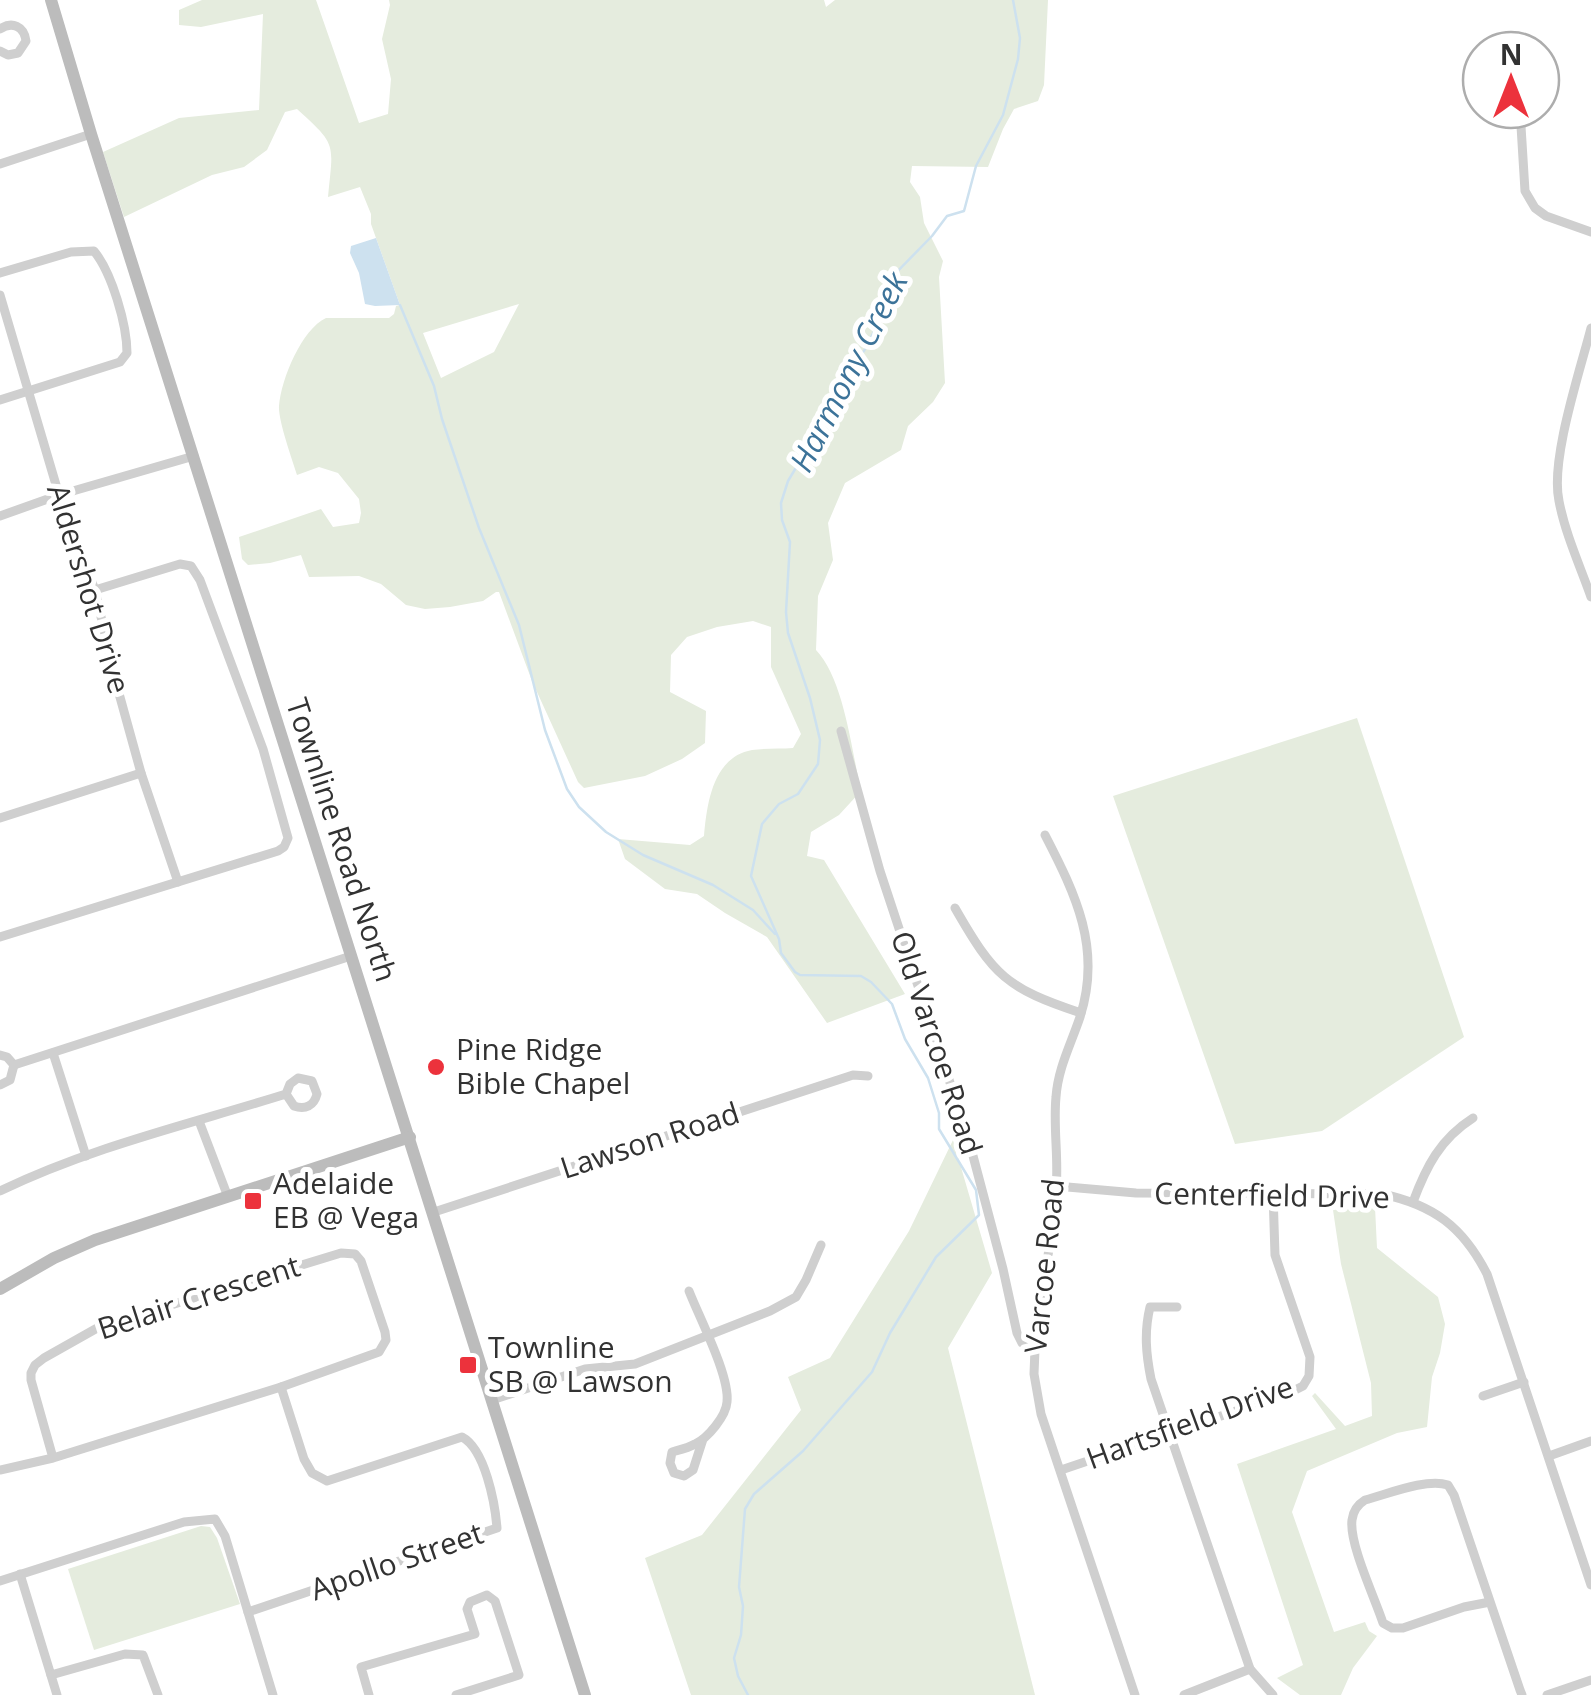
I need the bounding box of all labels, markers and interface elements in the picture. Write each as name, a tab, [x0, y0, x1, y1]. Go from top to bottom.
north arrow	[1461, 30, 1561, 130]
text: N	[1500, 35, 1522, 73]
water label: Harmony Creek	[779, 263, 917, 479]
street label: Aldershot Drive	[38, 479, 141, 698]
street label: Townline Road North	[277, 693, 408, 987]
street label: Old Varcoe Road	[882, 926, 993, 1159]
place label: Pine Ridge Bible Chapel	[456, 1028, 630, 1103]
marker: Pine Ridge Bible Chapel	[425, 1056, 447, 1078]
street label: Lawson Road	[555, 1091, 744, 1188]
place label: Adelaide EB @ Vega	[273, 1162, 419, 1237]
street label: Centerfield Drive	[1154, 1172, 1390, 1217]
street label: Varcoe Road	[1014, 1176, 1073, 1355]
marker: Adelaide EB @ Vega	[242, 1190, 264, 1212]
street label: Belair Crescent	[92, 1245, 305, 1349]
place label: Townline SB @ Lawson	[488, 1326, 673, 1401]
marker: Townline SB @ Lawson	[457, 1354, 479, 1376]
street label: Hartsfield Drive	[1080, 1365, 1299, 1478]
street label: Apollo Street	[305, 1512, 488, 1609]

